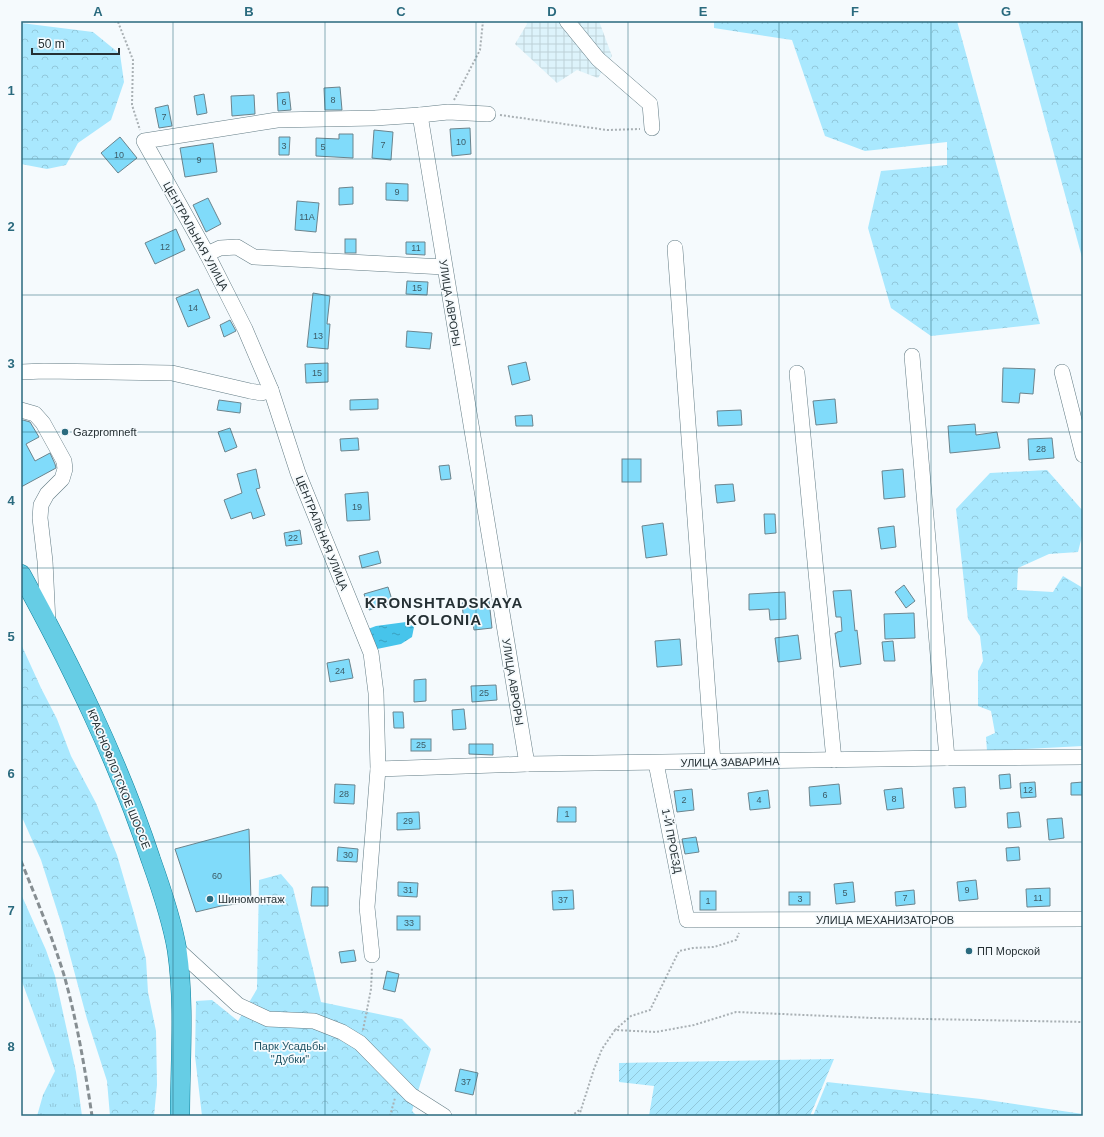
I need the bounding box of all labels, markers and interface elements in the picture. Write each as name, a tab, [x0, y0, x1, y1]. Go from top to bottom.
text: A	[93, 4, 103, 19]
text: B	[244, 4, 254, 19]
text: C	[396, 4, 406, 19]
text: D	[547, 4, 557, 19]
text: E	[699, 4, 708, 19]
text: F	[851, 4, 859, 19]
text: G	[1001, 4, 1011, 19]
scale bar	[32, 30, 119, 56]
text: 50 m	[38, 37, 65, 51]
text: 1	[7, 83, 15, 98]
house number: 8	[330, 95, 336, 105]
house number: 6	[281, 97, 287, 107]
house number: 7	[161, 112, 167, 122]
house number: 10	[456, 137, 466, 147]
house number: 7	[380, 140, 386, 150]
house number: 3	[281, 141, 287, 151]
house number: 5	[320, 142, 326, 152]
house number: 10	[114, 150, 124, 160]
house number: 9	[196, 155, 202, 165]
street label: ЦЕНТРАЛЬНАЯ УЛИЦА	[161, 180, 231, 293]
house number: 9	[394, 187, 400, 197]
house number: 11А	[299, 212, 315, 222]
text: 2	[7, 219, 15, 234]
house number: 12	[160, 242, 170, 252]
house number: 11	[411, 243, 421, 253]
street label: УЛИЦА АВРОРЫ	[437, 259, 463, 347]
house number: 15	[412, 283, 422, 293]
house number: 14	[188, 303, 198, 313]
house number: 13	[313, 331, 323, 341]
text: 3	[7, 356, 15, 371]
house number: 15	[312, 368, 322, 378]
place label: Gazpromneft	[73, 426, 137, 438]
marker: Gazpromneft	[60, 427, 70, 437]
house number: 28	[1036, 444, 1046, 454]
street label: ЦЕНТРАЛЬНАЯ УЛИЦА	[294, 474, 351, 593]
text: 4	[7, 493, 15, 508]
house number: 19	[352, 502, 362, 512]
house number: 22	[288, 533, 298, 543]
district label: KRONSHTADSKAYA KOLONIA	[365, 594, 523, 628]
text: 5	[7, 629, 15, 644]
street label: УЛИЦА АВРОРЫ	[500, 638, 526, 726]
house number: 24	[335, 666, 345, 676]
house number: 25	[479, 688, 489, 698]
street label: КРАСНОФЛОТСКОЕ ШОССЕ	[85, 707, 153, 851]
house number: 25	[416, 740, 426, 750]
street label: УЛИЦА ЗАВАРИНА	[680, 755, 780, 769]
text: 6	[7, 766, 15, 781]
house number: 12	[1023, 785, 1033, 795]
house number: 28	[339, 789, 349, 799]
house number: 6	[822, 790, 828, 800]
house number: 8	[891, 794, 897, 804]
house number: 2	[681, 795, 687, 805]
house number: 4	[756, 795, 762, 805]
street label: 1-Й ПРОЕЗД	[660, 808, 684, 875]
house number: 1	[564, 809, 570, 819]
house number: 29	[403, 816, 413, 826]
house number: 30	[343, 850, 353, 860]
house number: 60	[212, 871, 222, 881]
house number: 31	[403, 885, 413, 895]
house number: 9	[964, 885, 970, 895]
house number: 5	[842, 888, 848, 898]
place label: Шиномонтаж	[218, 893, 285, 905]
house number: 7	[902, 893, 908, 903]
house number: 11	[1033, 893, 1043, 903]
marker: Шиномонтаж	[205, 894, 215, 904]
house number: 3	[797, 894, 803, 904]
house number: 37	[558, 895, 568, 905]
house number: 1	[705, 896, 711, 906]
text: 7	[7, 903, 15, 918]
street label: УЛИЦА МЕХАНИЗАТОРОВ	[816, 914, 954, 926]
house number: 33	[404, 918, 414, 928]
place label: ПП Морской	[977, 945, 1040, 957]
marker: ПП Морской	[964, 946, 974, 956]
text: 8	[7, 1039, 15, 1054]
park label: Парк Усадьбы "Дубки"	[254, 1040, 326, 1065]
house number: 37	[461, 1077, 471, 1087]

